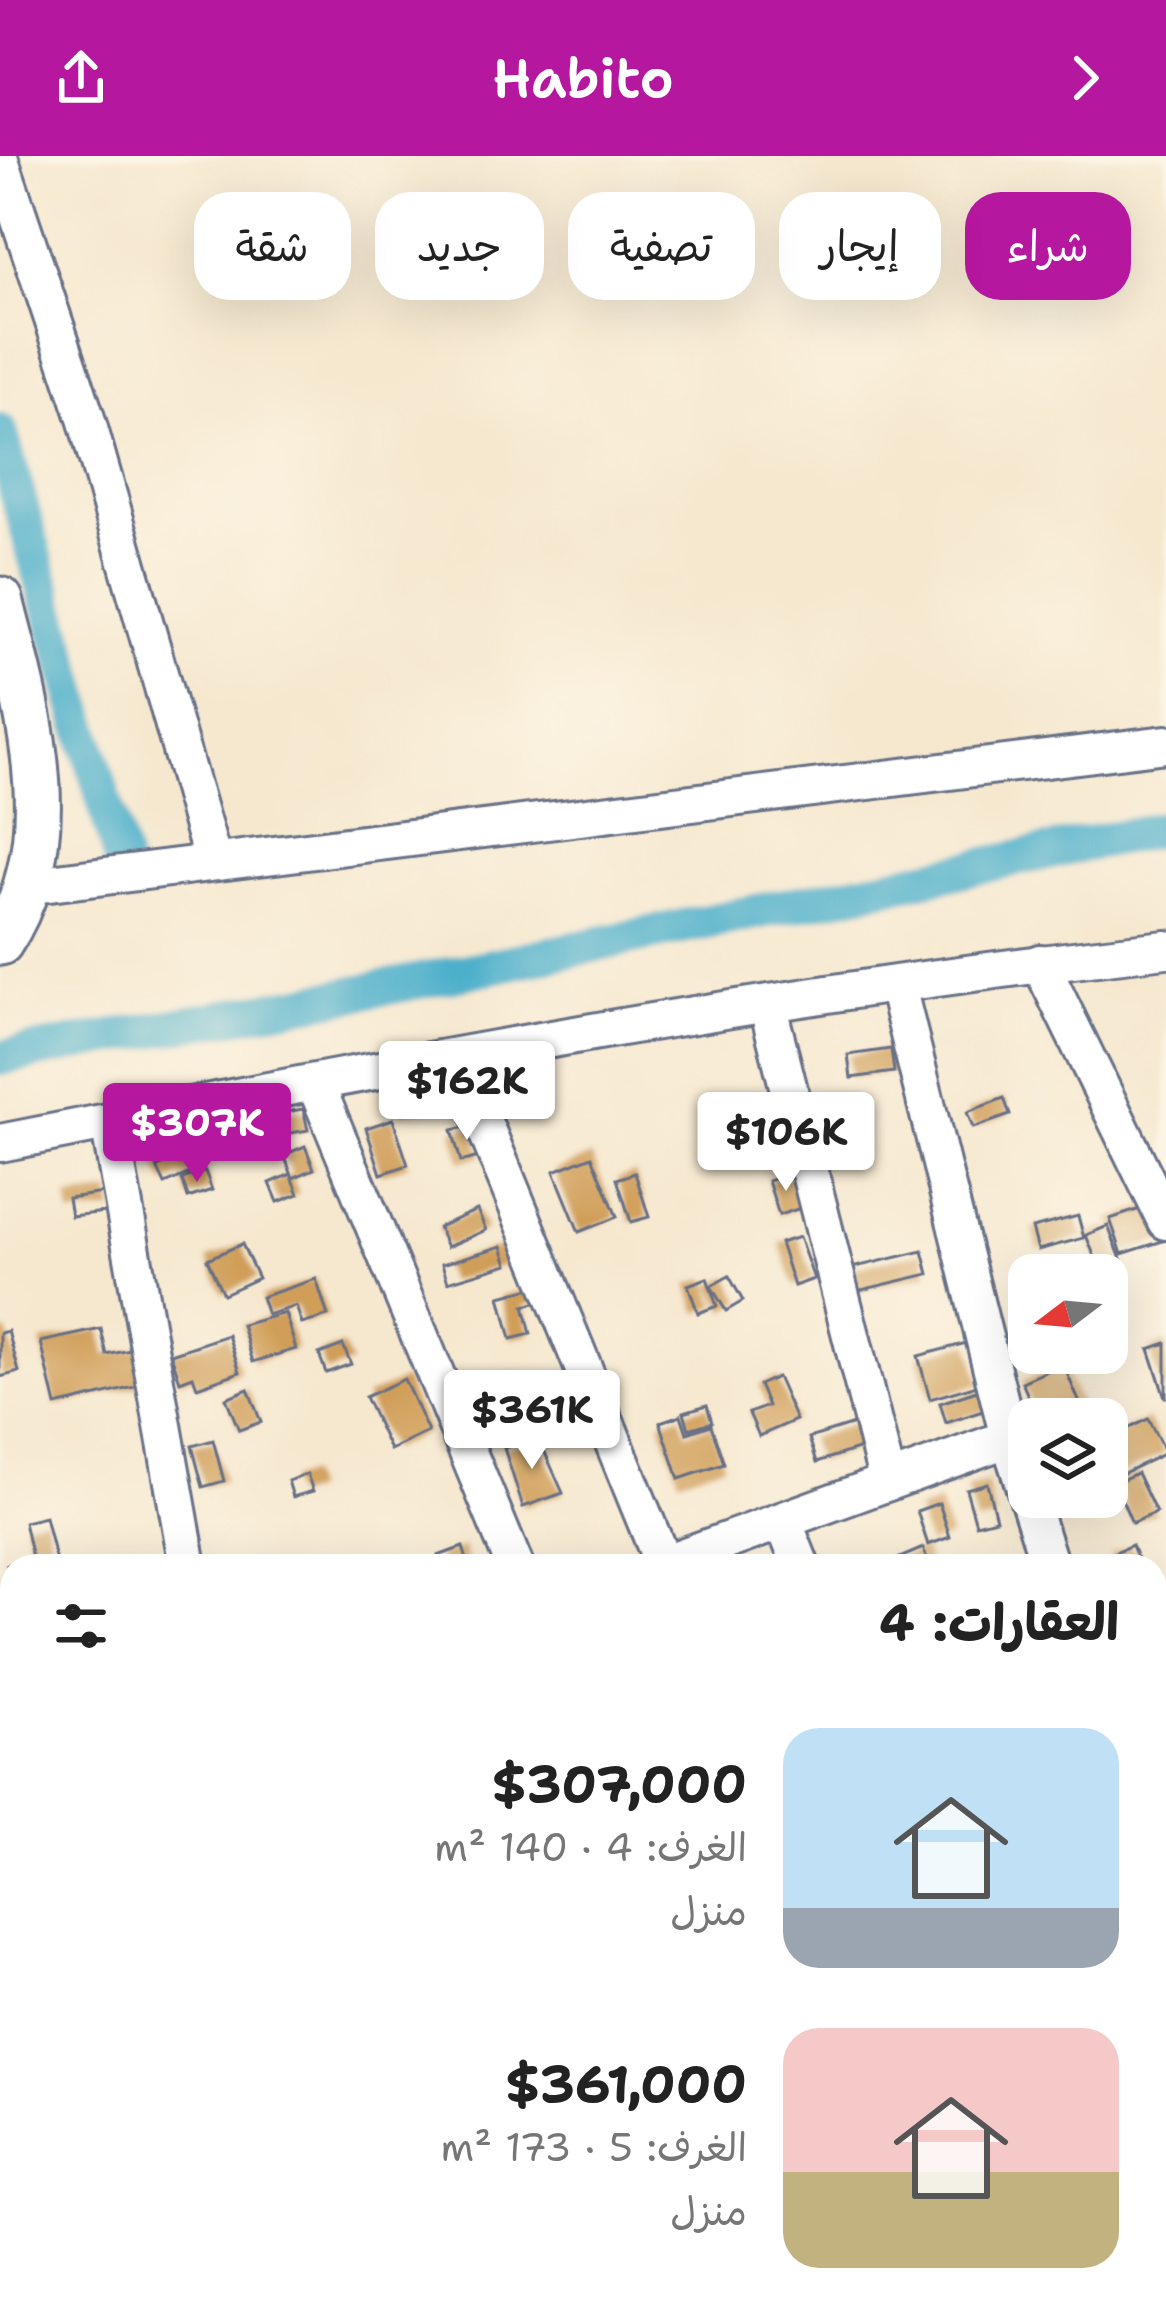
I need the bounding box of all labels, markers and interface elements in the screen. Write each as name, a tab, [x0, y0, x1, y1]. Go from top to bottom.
text: Habito	[492, 42, 674, 114]
icon: share	[48, 45, 114, 111]
icon: forward	[1052, 45, 1118, 111]
chip: شقة	[194, 192, 351, 300]
chip: جديد	[375, 192, 544, 300]
chip: تصفية	[568, 192, 755, 300]
chip: إيجار	[779, 192, 941, 300]
chip: شراء	[965, 192, 1131, 300]
pin: $162K	[383, 1041, 551, 1143]
text: $162K	[406, 1054, 528, 1106]
pin: $307K	[113, 1083, 281, 1185]
pin: $106K	[702, 1092, 870, 1194]
text: $307K	[130, 1096, 264, 1148]
text: $106K	[724, 1105, 848, 1157]
north arrow	[1008, 1254, 1128, 1374]
map controls	[1008, 1254, 1128, 1518]
pin: $361K	[448, 1370, 616, 1472]
text: $361K	[471, 1383, 593, 1435]
button: layers	[1008, 1398, 1128, 1518]
text: العقارات: 4	[879, 1588, 1119, 1656]
icon: filters	[48, 1593, 114, 1659]
text: $307,000	[491, 1750, 747, 1818]
icon: home	[879, 1776, 1023, 1920]
text: الغرف: 4 · 140 m²	[434, 1821, 747, 1873]
text: منزل	[670, 1885, 747, 1937]
text: $361,000	[505, 2050, 747, 2118]
icon: home	[879, 2076, 1023, 2220]
text: الغرف: 5 · 173 m²	[440, 2121, 747, 2173]
text: منزل	[670, 2185, 747, 2237]

